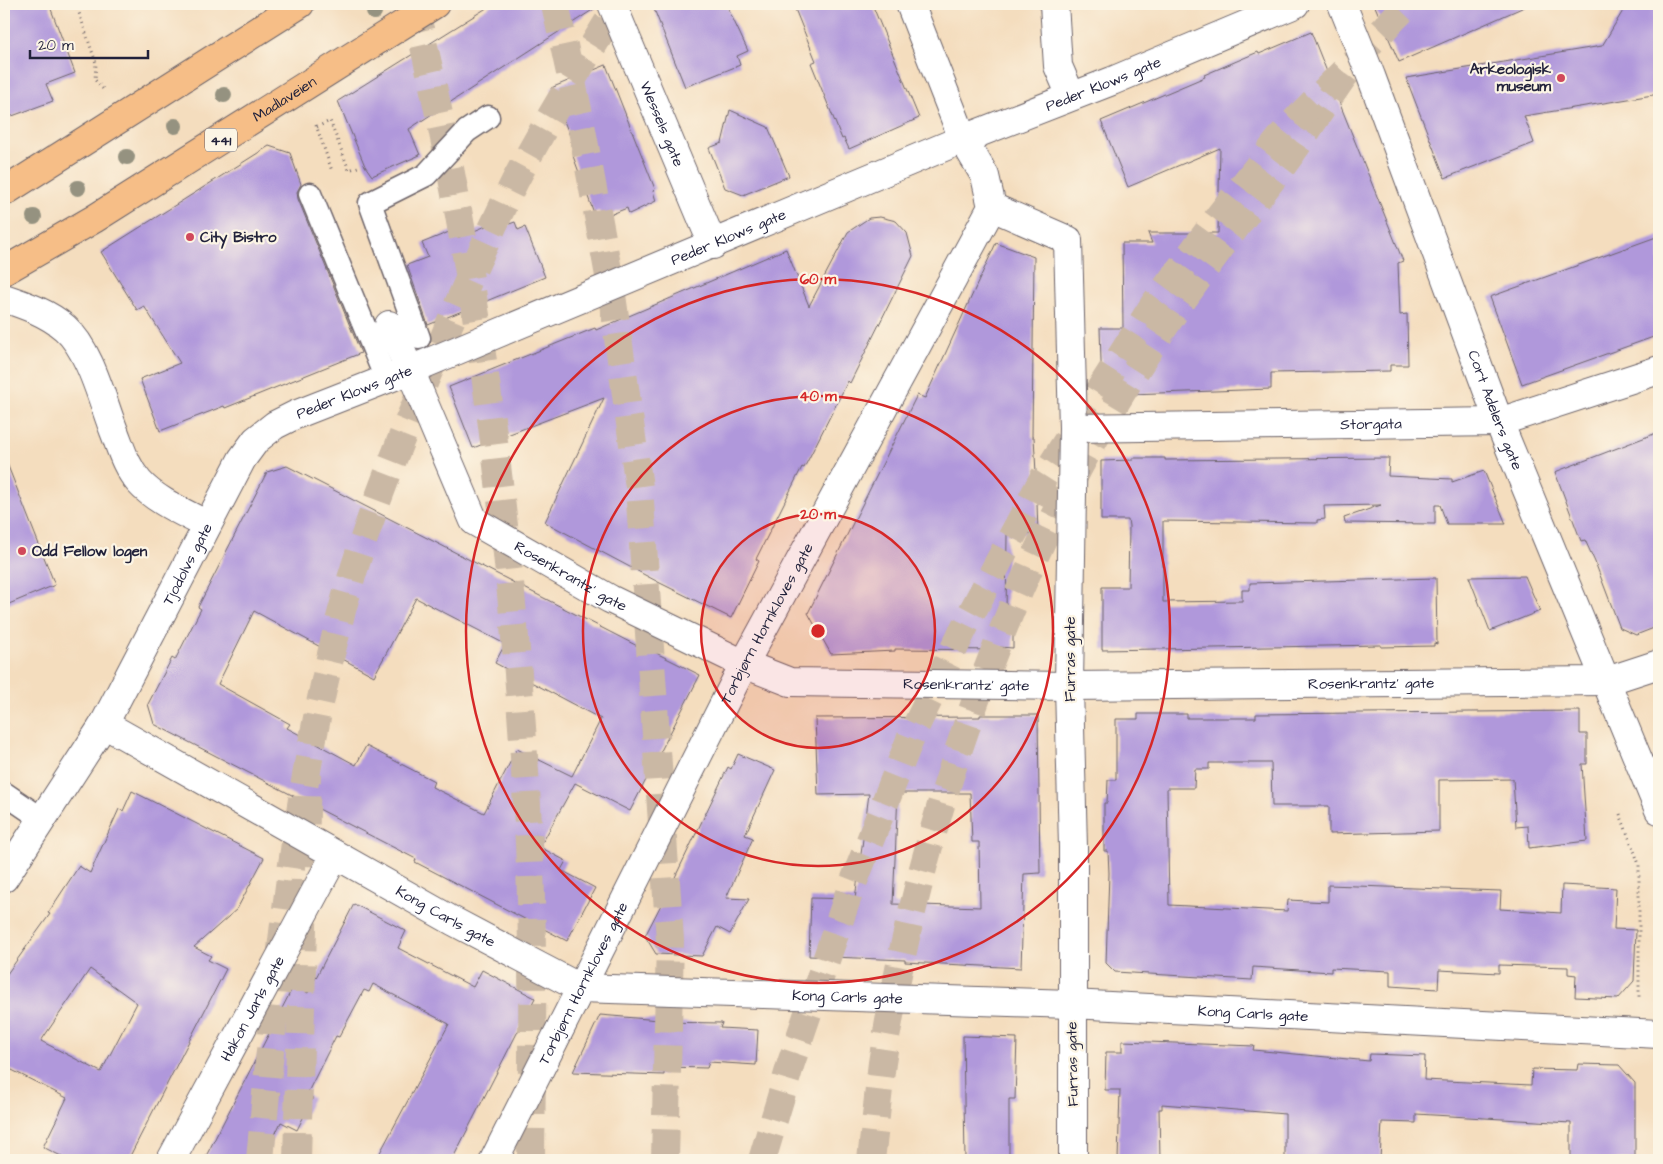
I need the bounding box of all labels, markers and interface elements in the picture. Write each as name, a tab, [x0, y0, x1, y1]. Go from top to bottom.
scale bar	[30, 28, 148, 60]
text: 20 m	[38, 35, 74, 56]
street label: Peder Klows gate	[1042, 52, 1164, 117]
place label: Arkeologisk museum	[1470, 59, 1552, 97]
street label: Madlaveien	[249, 71, 321, 127]
marker: Arkeologisk museum	[1555, 72, 1567, 84]
street label: Wessels gate	[635, 78, 689, 170]
road number: 441	[205, 128, 237, 152]
street label: Peder Klows gate	[668, 204, 789, 271]
place label: City Bistro	[200, 227, 277, 249]
marker: City Bistro	[184, 231, 196, 243]
text: 60 m	[800, 269, 837, 290]
street label: Cort Adelers gate	[1462, 347, 1528, 473]
street label: Peder Klows gate	[293, 360, 415, 425]
text: 40 m	[799, 386, 837, 407]
street label: Storgata	[1340, 413, 1402, 436]
text: 20 m	[799, 504, 836, 525]
street label: Tjodolvs gate	[158, 520, 218, 609]
street label: Rosenkrantz' gate	[510, 536, 630, 617]
street label: Torbjørn Hornkloves gate	[716, 539, 819, 708]
place label: Odd Fellow logen	[32, 541, 148, 564]
marker: Odd Fellow logen	[16, 545, 28, 557]
street label: Furras gate	[1060, 616, 1082, 702]
centre of rings	[809, 622, 827, 640]
street label: Rosenkrantz' gate	[1308, 673, 1435, 695]
street label: Rosenkrantz' gate	[903, 674, 1030, 697]
street label: Kong Carls gate	[392, 881, 499, 952]
street label: Torbjørn Hornkloves gate	[534, 898, 633, 1068]
street label: Håkon Jarls gate	[216, 952, 290, 1065]
street label: Kong Carls gate	[792, 985, 903, 1010]
street label: Kong Carls gate	[1197, 1000, 1309, 1027]
street label: Furras gate	[1061, 1021, 1085, 1107]

